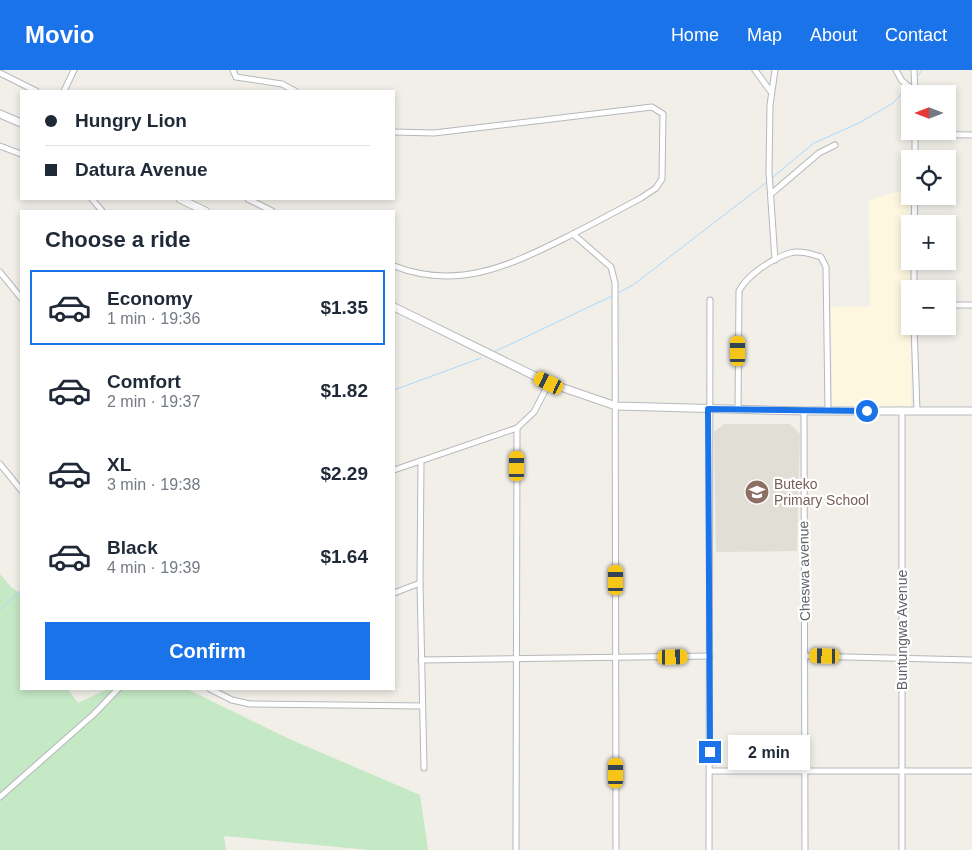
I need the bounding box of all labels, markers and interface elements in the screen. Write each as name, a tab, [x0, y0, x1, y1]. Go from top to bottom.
text: Movio	[25, 21, 94, 48]
text: Home	[671, 25, 719, 45]
text: Map	[747, 25, 782, 45]
text: About	[810, 25, 857, 45]
text: Contact	[885, 25, 947, 45]
north arrow	[901, 85, 956, 140]
map controls	[901, 85, 956, 335]
text: Hungry Lion	[75, 110, 187, 131]
button: locate	[901, 150, 956, 205]
text: Datura Avenue	[75, 159, 208, 180]
button: +	[901, 215, 956, 270]
text: Choose a ride	[45, 227, 190, 252]
button: −	[901, 280, 956, 335]
icon: car	[47, 285, 92, 330]
text: Economy	[107, 288, 193, 309]
text: $1.35	[320, 297, 368, 318]
text: 1 min · 19:36	[107, 310, 200, 327]
car	[730, 336, 745, 366]
icon: car	[47, 368, 92, 413]
car	[532, 370, 565, 396]
text: Comfort	[107, 371, 181, 392]
text: $1.82	[320, 380, 368, 401]
text: 2 min · 19:37	[107, 393, 200, 410]
route start	[856, 400, 878, 422]
icon: car	[47, 451, 92, 496]
car	[509, 451, 524, 481]
text: XL	[107, 454, 131, 475]
text: $2.29	[320, 463, 368, 484]
text: 3 min · 19:38	[107, 476, 200, 493]
place label: Buteko Primary School	[774, 476, 869, 508]
school or university icon: Buteko Primary School	[744, 479, 770, 505]
street label: Cheswa avenue	[795, 520, 813, 621]
icon: car	[47, 534, 92, 579]
text: Black	[107, 537, 158, 558]
text: $1.64	[320, 546, 368, 567]
text: 4 min · 19:39	[107, 559, 200, 576]
car	[608, 565, 623, 595]
street label: Buntungwa Avenue	[894, 570, 910, 690]
button: Confirm	[45, 622, 370, 680]
car	[809, 648, 840, 664]
car	[657, 649, 688, 665]
callout: 2 min	[728, 734, 810, 770]
route end	[699, 741, 721, 763]
text: 2 min	[748, 744, 790, 761]
car	[608, 758, 623, 788]

